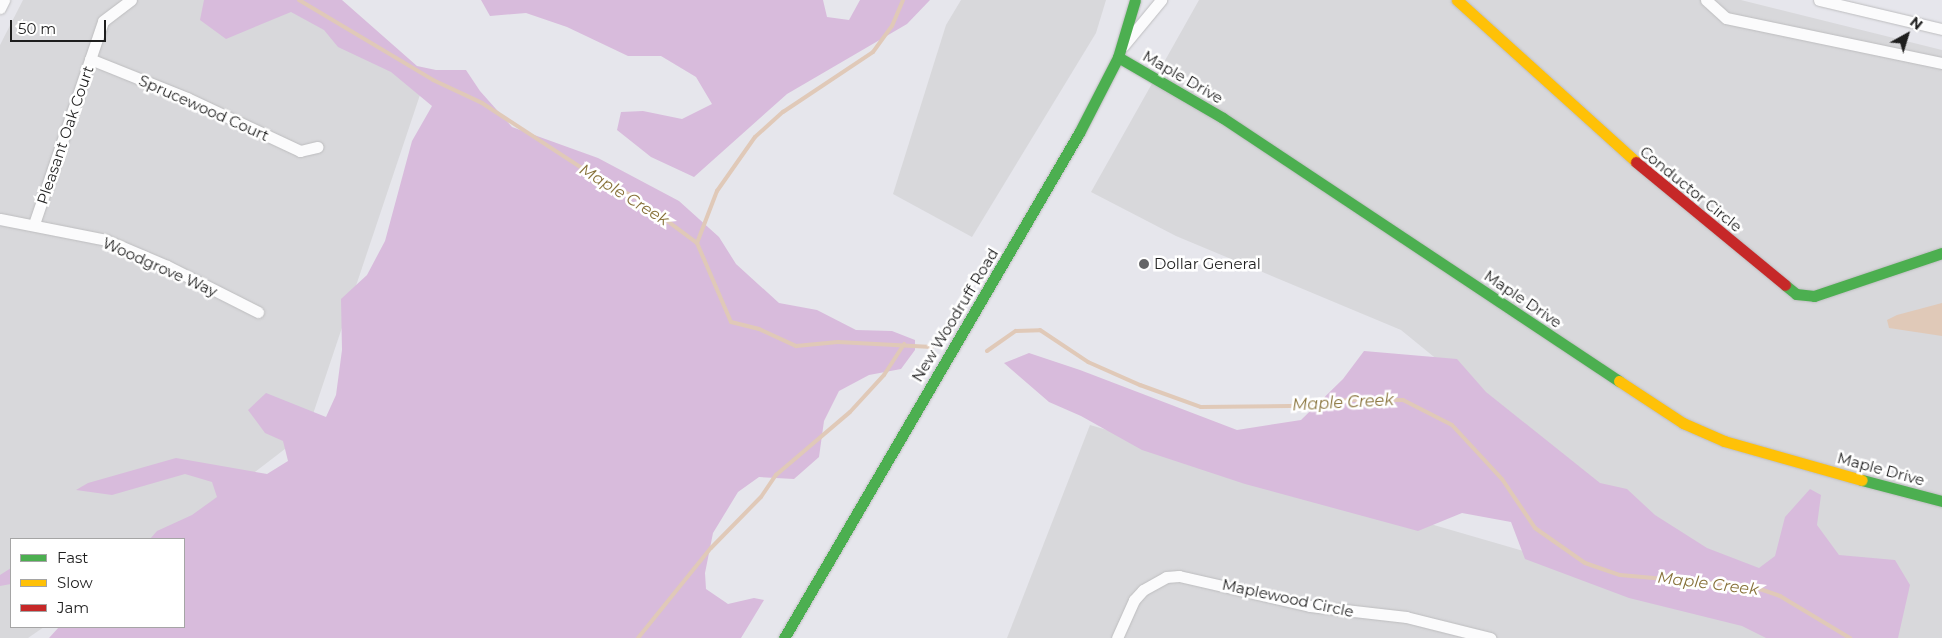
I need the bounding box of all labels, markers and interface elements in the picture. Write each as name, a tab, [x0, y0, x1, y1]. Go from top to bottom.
scale bar	[12, 10, 109, 42]
north arrow	[1882, 10, 1932, 60]
text: N	[1906, 13, 1926, 34]
text: 50 m	[18, 19, 56, 38]
street label: Maple Drive	[1140, 47, 1226, 107]
street label: Pleasant Oak Court	[33, 63, 97, 207]
street label: Sprucewood Court	[136, 71, 272, 145]
street label: Conductor Circle	[1636, 142, 1746, 236]
water label: Maple Creek	[576, 160, 672, 230]
street label: Woodgrove Way	[100, 234, 220, 300]
street label: New Woodruff Road	[908, 245, 1002, 385]
place label: Dollar General	[1154, 255, 1261, 273]
marker: Dollar General	[1138, 258, 1150, 270]
street label: Maple Drive	[1481, 266, 1565, 332]
water label: Maple Creek	[1292, 391, 1394, 415]
street label: Maple Drive	[1835, 449, 1927, 489]
legend	[10, 538, 185, 628]
text: Fast	[57, 548, 88, 567]
water label: Maple Creek	[1656, 568, 1760, 600]
text: Slow	[57, 573, 93, 592]
street label: Maplewood Circle	[1221, 575, 1355, 621]
text: Jam	[57, 598, 89, 617]

